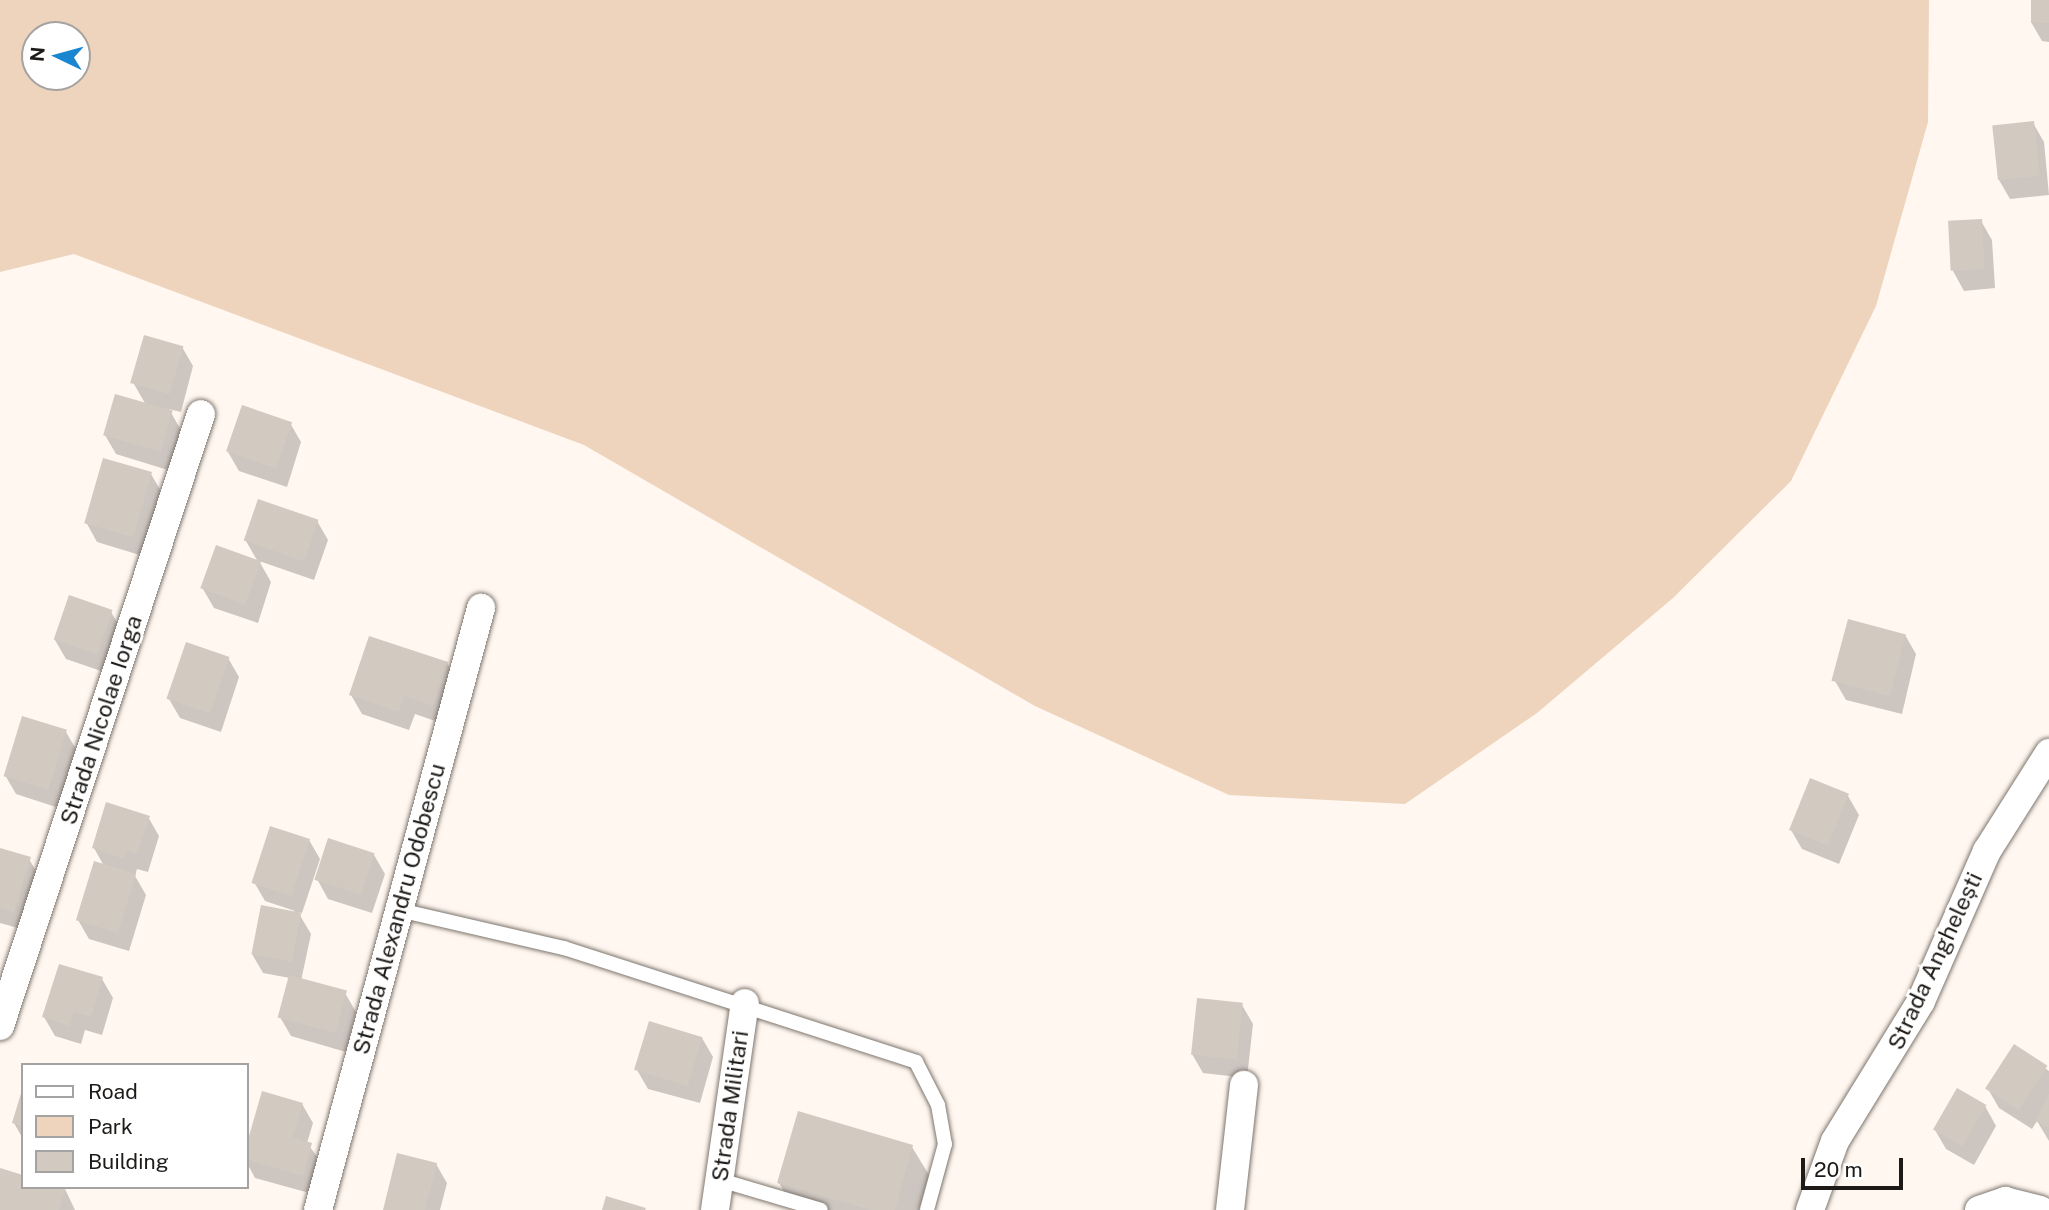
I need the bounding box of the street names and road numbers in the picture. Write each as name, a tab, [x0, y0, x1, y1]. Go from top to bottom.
street label: Strada Nicolae Iorga	[54, 612, 148, 828]
street label: Strada Alexandru Odobescu	[347, 761, 451, 1057]
street label: Strada Anghelești	[1882, 868, 1988, 1054]
street label: Strada Militari	[706, 1029, 754, 1183]

